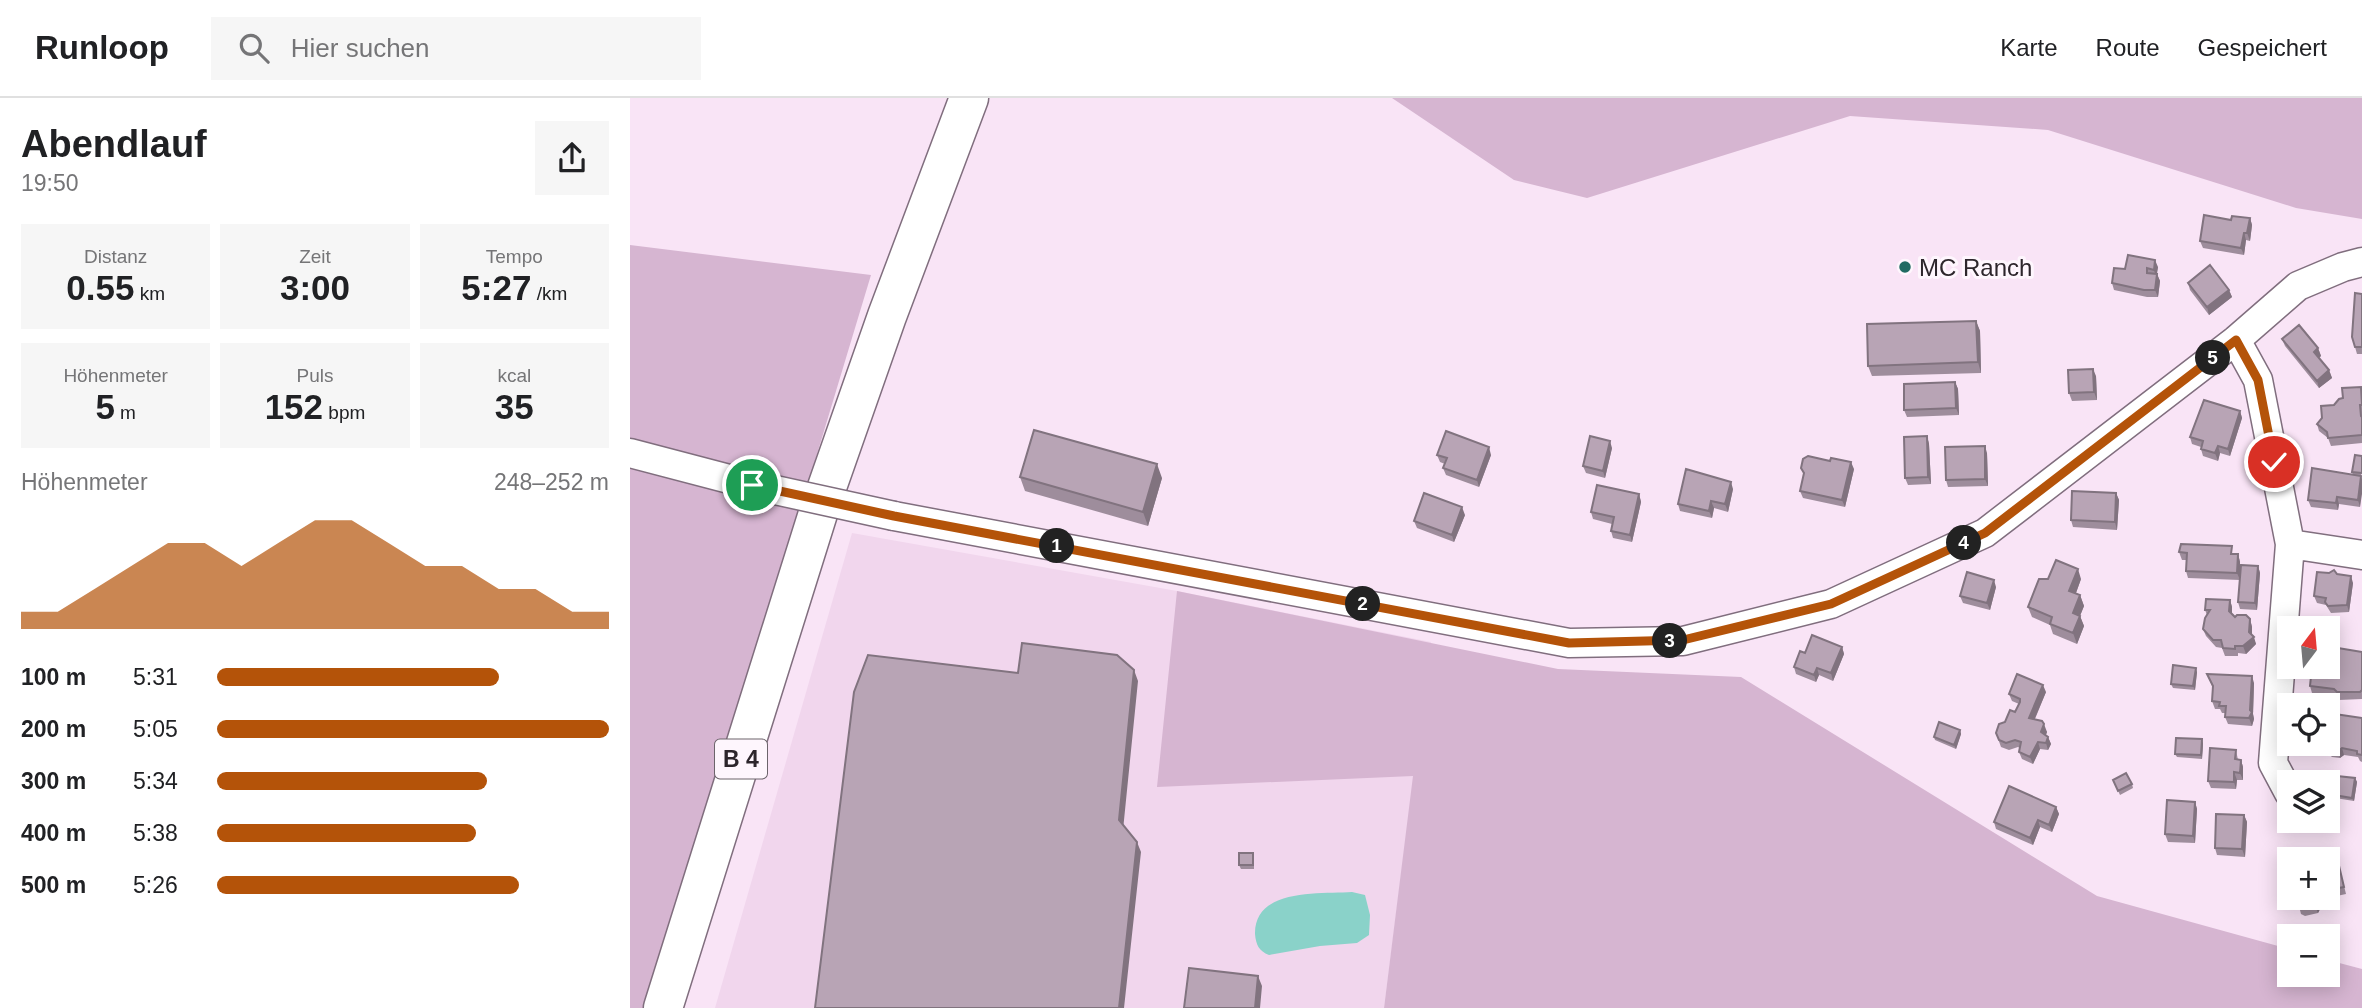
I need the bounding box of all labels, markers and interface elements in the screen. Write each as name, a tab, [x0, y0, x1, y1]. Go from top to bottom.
search box	[211, 17, 701, 80]
text: Runloop	[35, 29, 169, 66]
icon: search	[235, 29, 273, 67]
text: Hier suchen	[291, 33, 430, 63]
text: Karte	[2000, 34, 2058, 61]
text: Route	[2096, 34, 2160, 61]
text: Gespeichert	[2198, 34, 2327, 61]
button: share	[535, 121, 609, 195]
text: Abendlauf	[21, 123, 207, 165]
text: 19:50	[21, 170, 79, 196]
text: Distanz	[84, 246, 147, 267]
text: Zeit	[299, 246, 331, 267]
text: Tempo	[486, 246, 543, 267]
place label: MC Ranch	[1919, 254, 2032, 281]
marker: MC Ranch	[1897, 259, 1913, 275]
text: 0.55	[66, 268, 134, 307]
text: 3:00	[280, 268, 350, 307]
text: 5:27	[461, 268, 531, 307]
text: km	[134, 283, 165, 304]
text: /km	[531, 283, 567, 304]
pin: 5	[2196, 341, 2230, 376]
text: 5	[2207, 347, 2218, 368]
text: Höhenmeter	[63, 365, 168, 386]
text: Puls	[297, 365, 333, 386]
text: kcal	[497, 365, 531, 386]
text: 5	[95, 387, 115, 426]
text: 152	[265, 387, 323, 426]
text: 35	[495, 387, 534, 426]
text: m	[115, 402, 136, 423]
text: bpm	[323, 402, 365, 423]
pin	[2244, 432, 2304, 492]
icon: check	[2255, 443, 2293, 481]
pin	[722, 455, 782, 515]
icon: arrive	[733, 466, 771, 504]
text: Höhenmeter	[21, 469, 148, 495]
text: 248–252 m	[494, 469, 609, 495]
pin: 4	[1946, 526, 1982, 560]
pin: 1	[1040, 528, 1074, 564]
text: 4	[1958, 532, 1969, 553]
text: 1	[1051, 535, 1062, 556]
pin: 2	[1346, 587, 1380, 622]
text: 2	[1357, 593, 1368, 614]
north arrow	[2277, 616, 2340, 679]
map controls	[2277, 616, 2340, 987]
pin: 3	[1653, 624, 1688, 658]
text: 3	[1664, 630, 1675, 651]
text: 100 m	[21, 664, 86, 690]
text: 5:31	[133, 664, 178, 690]
button: locate	[2277, 693, 2340, 756]
text: 200 m	[21, 716, 86, 742]
text: 5:05	[133, 716, 178, 742]
road number: B 4	[715, 740, 767, 778]
text: 300 m	[21, 768, 86, 794]
text: 5:34	[133, 768, 178, 794]
button: layers	[2277, 770, 2340, 833]
text: 400 m	[21, 820, 86, 846]
text: 5:38	[133, 820, 178, 846]
button: +	[2277, 847, 2340, 910]
text: 500 m	[21, 872, 86, 898]
text: 5:26	[133, 872, 178, 898]
button: −	[2277, 924, 2340, 987]

